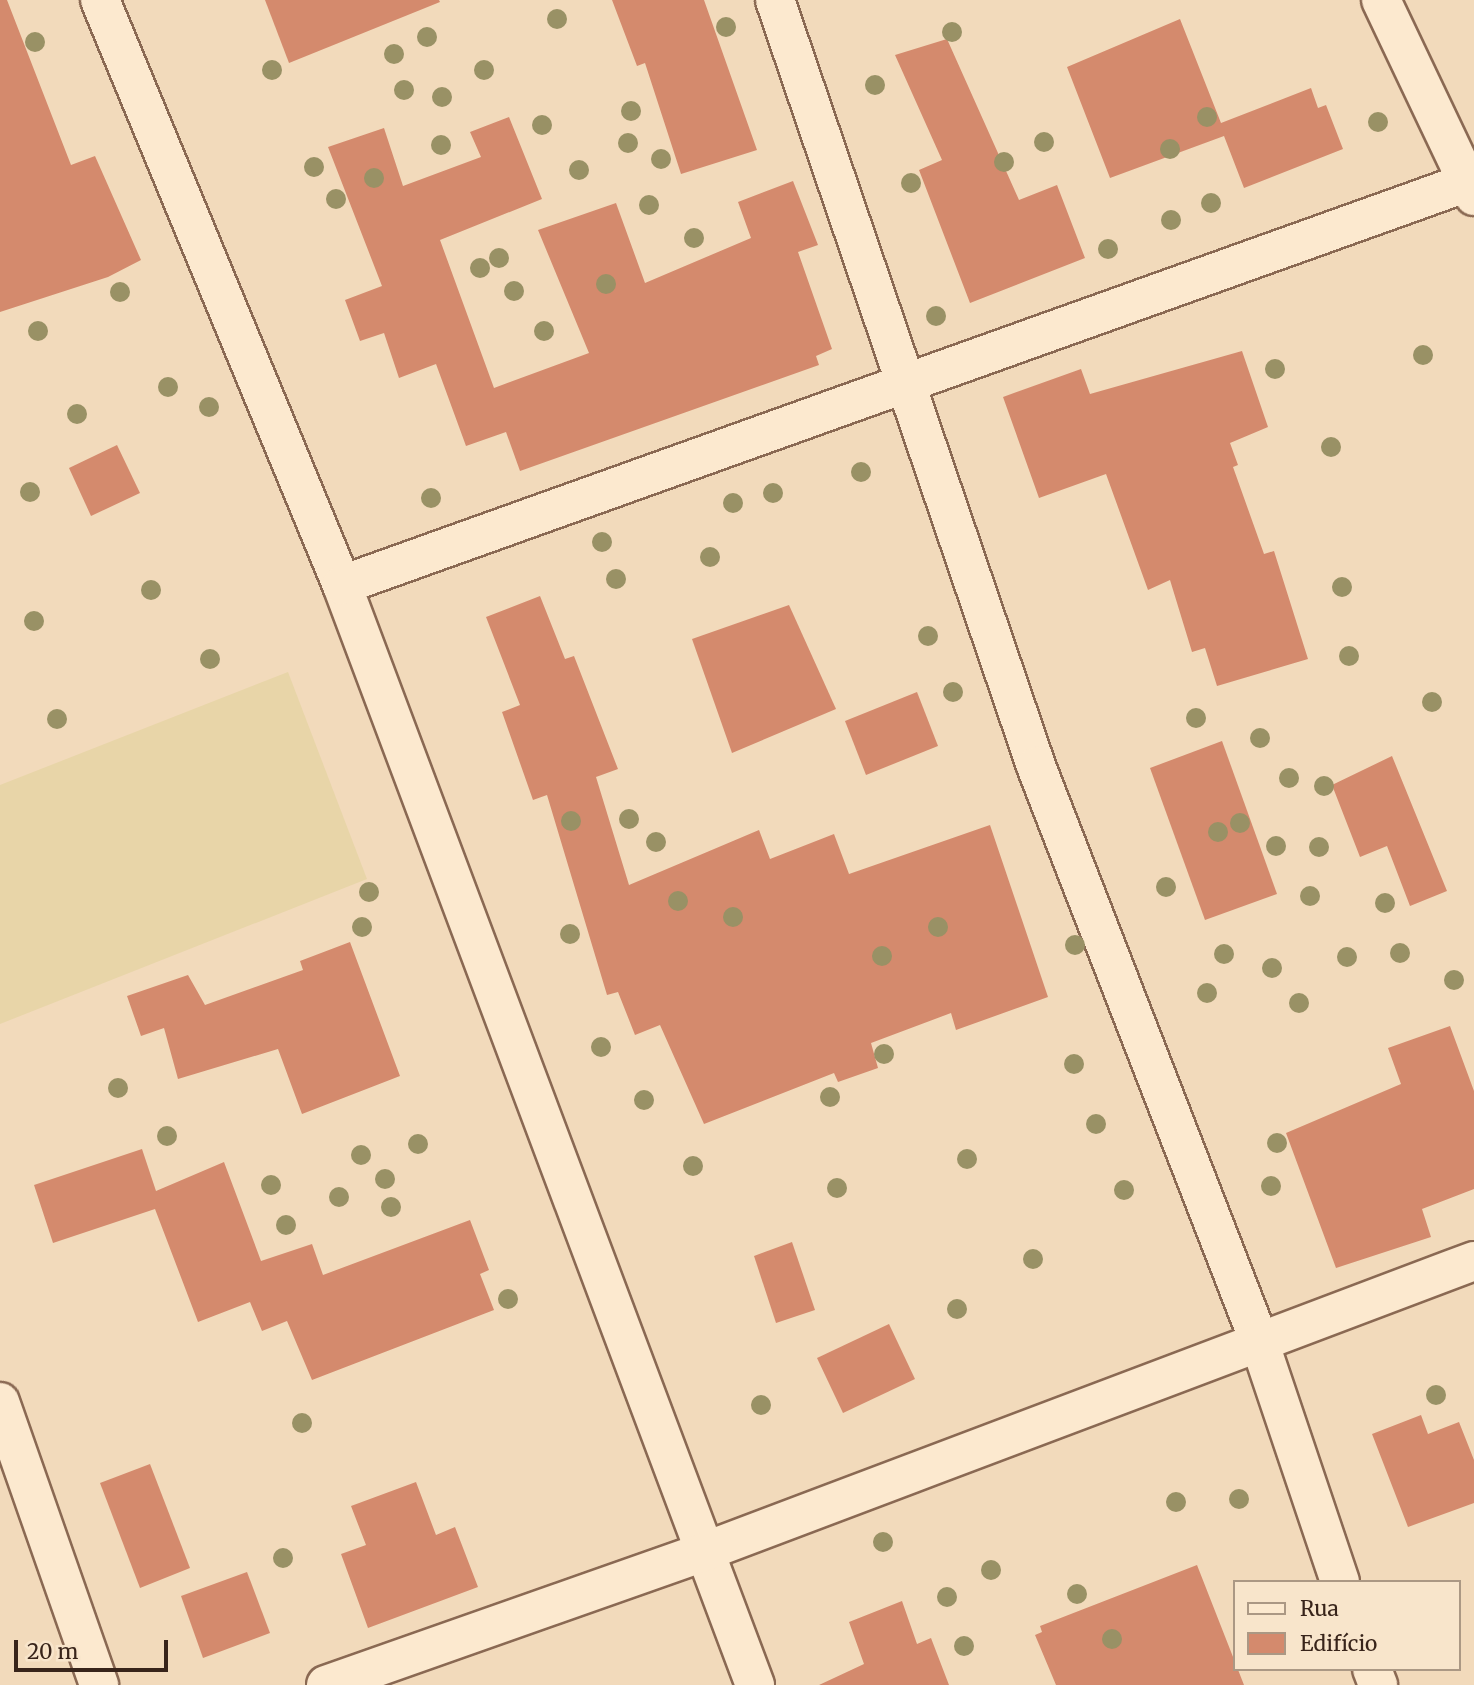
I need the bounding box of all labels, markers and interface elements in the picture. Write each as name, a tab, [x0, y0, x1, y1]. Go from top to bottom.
legend	[1232, 1580, 1460, 1671]
text: Rua	[1300, 1595, 1339, 1622]
scale bar	[18, 1626, 172, 1670]
text: Edifício	[1300, 1630, 1377, 1657]
text: 20 m	[27, 1638, 78, 1665]

